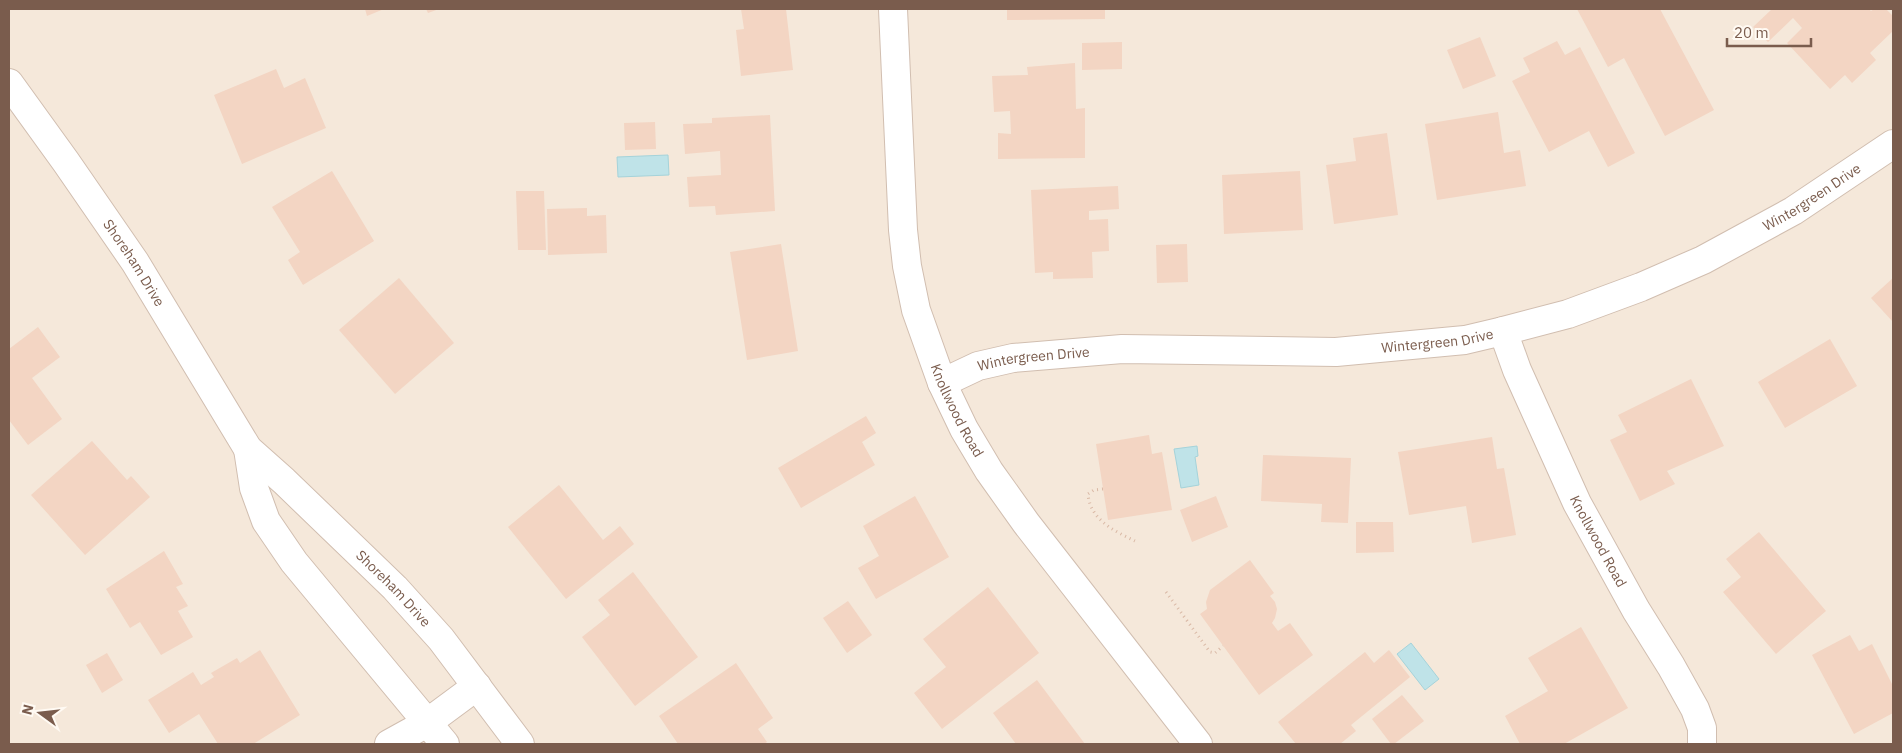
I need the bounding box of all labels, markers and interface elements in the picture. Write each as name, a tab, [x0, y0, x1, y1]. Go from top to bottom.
scale bar	[1727, 15, 1811, 47]
text: 20 m	[1734, 23, 1769, 42]
street label: Wintergreen Drive	[1759, 159, 1864, 235]
street label: Shoreham Drive	[99, 216, 169, 310]
street label: Wintergreen Drive	[1380, 325, 1495, 357]
street label: Wintergreen Drive	[976, 343, 1091, 375]
street label: Knollwood Road	[927, 361, 988, 460]
street label: Knollwood Road	[1566, 493, 1631, 590]
street label: Shoreham Drive	[352, 546, 435, 631]
north arrow	[15, 688, 65, 738]
text: N	[17, 702, 37, 717]

